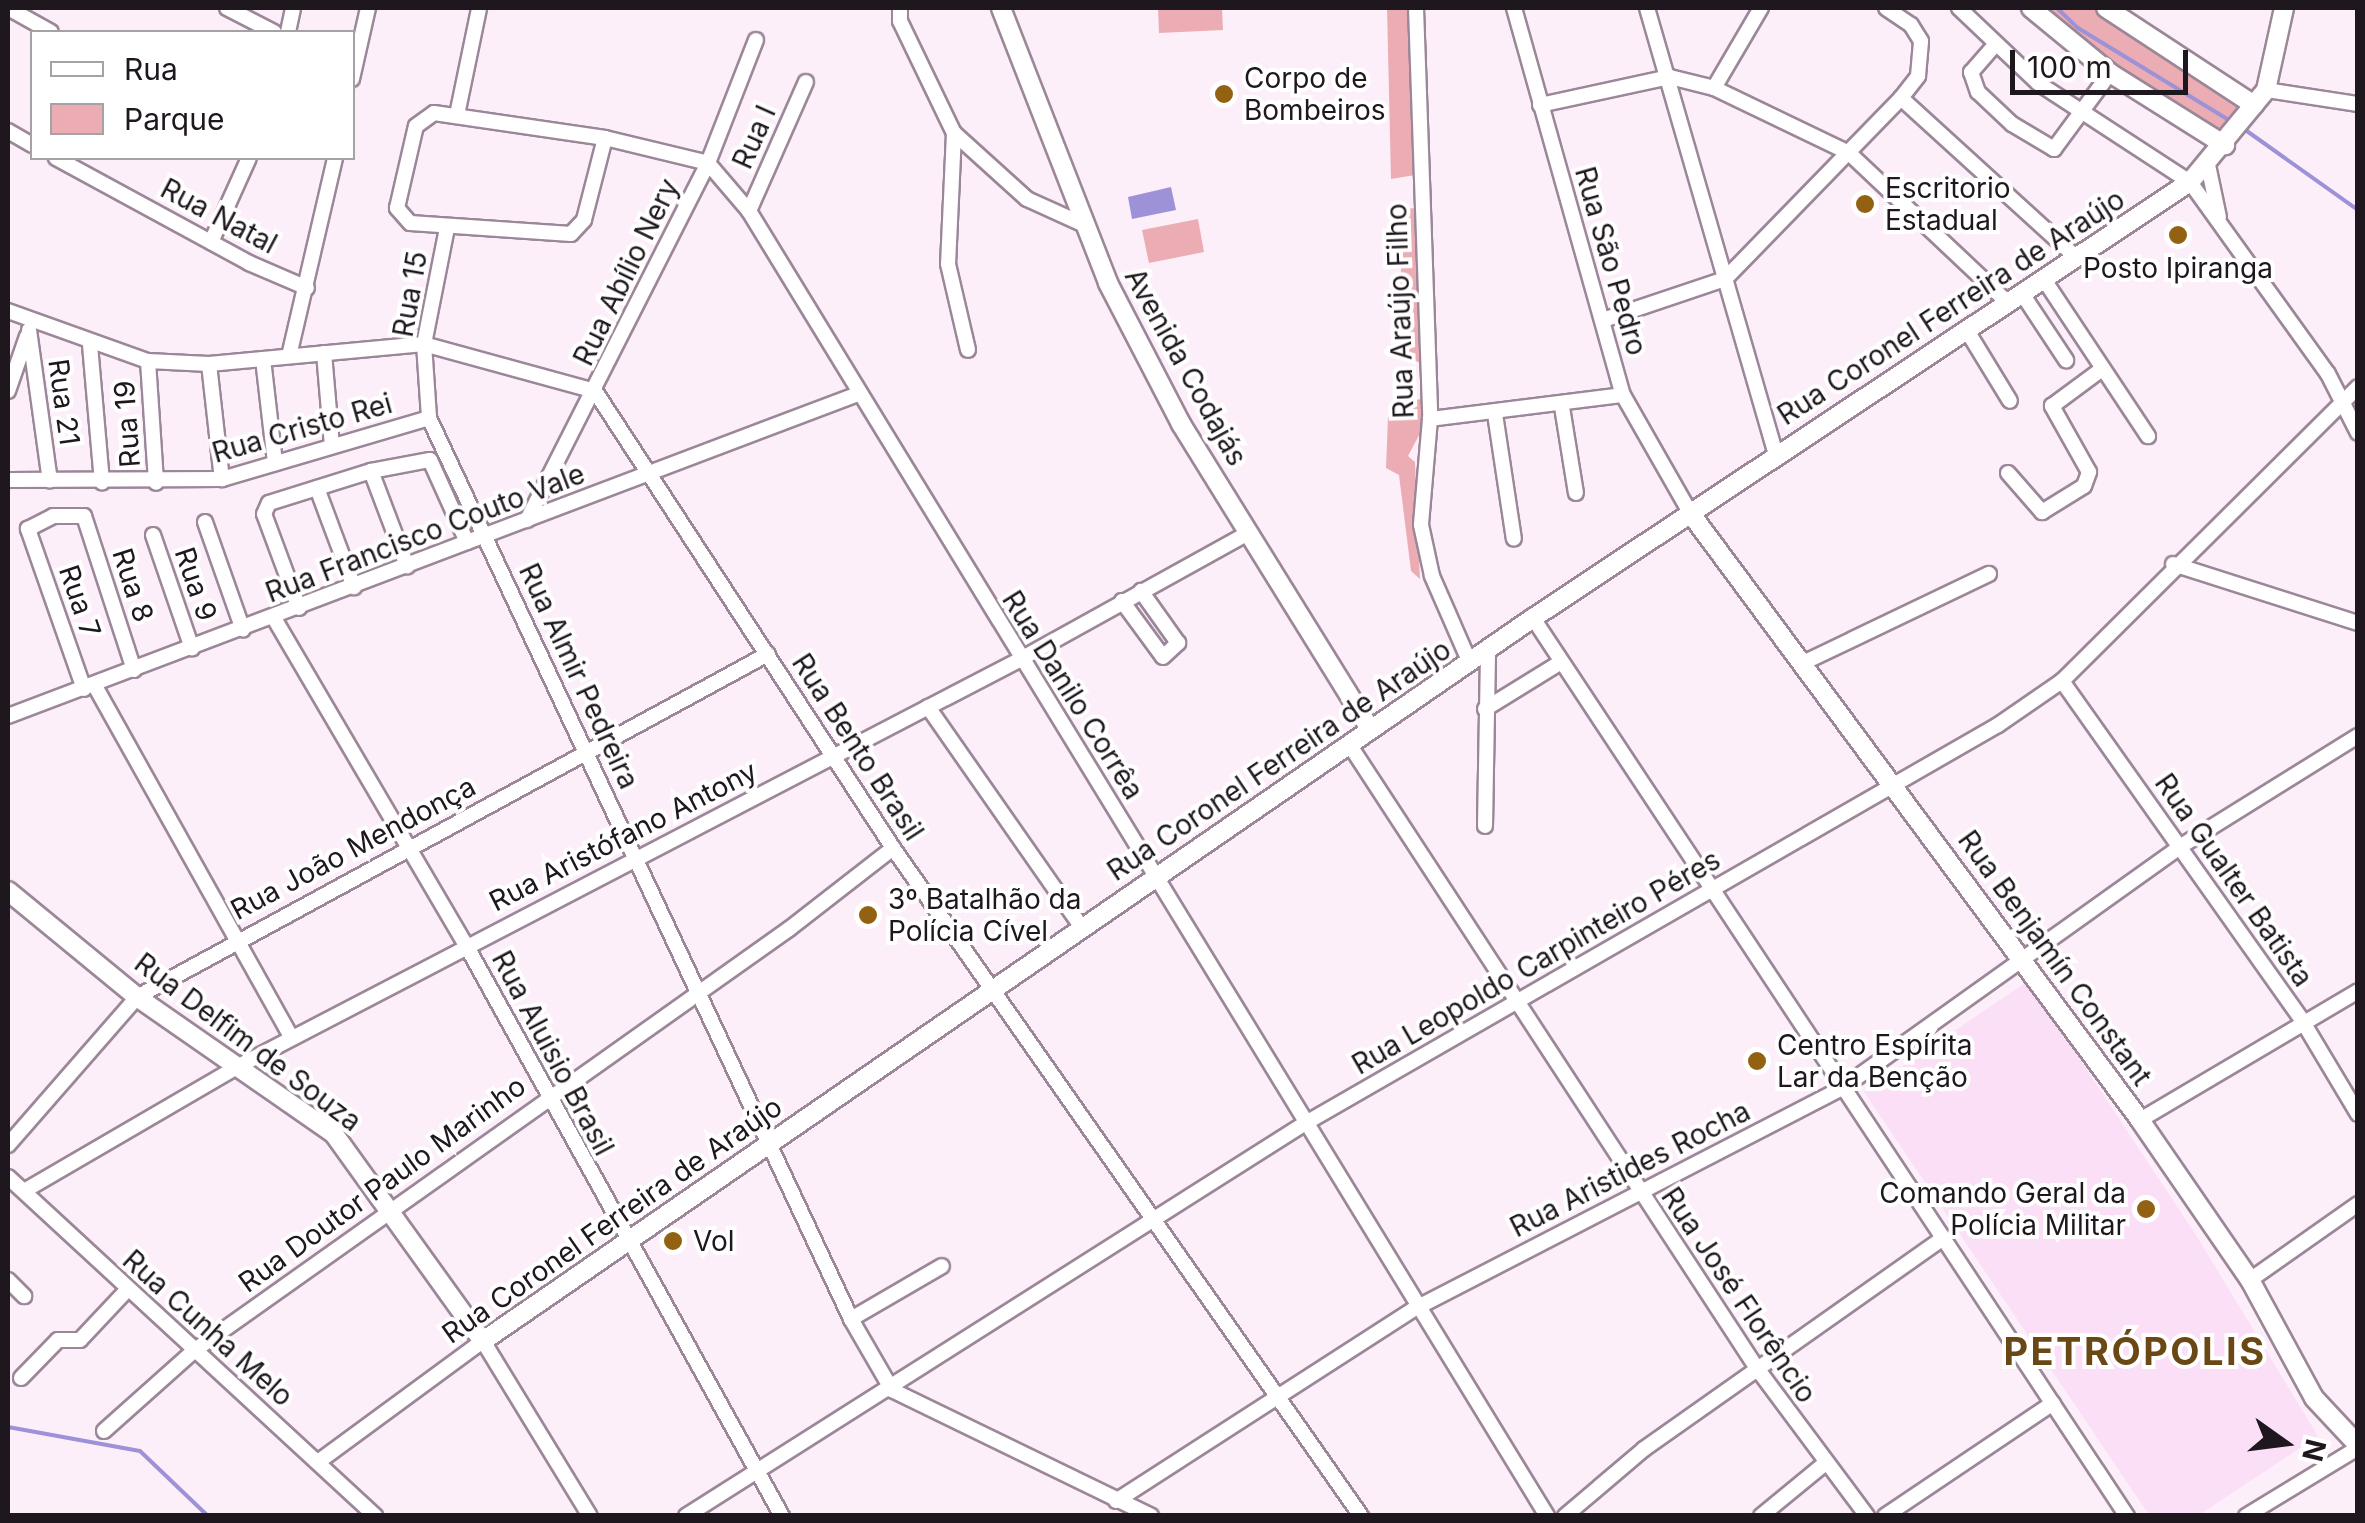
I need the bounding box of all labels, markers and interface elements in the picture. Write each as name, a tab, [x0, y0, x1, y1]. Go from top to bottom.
legend	[30, 30, 355, 160]
scale bar	[2015, 30, 2192, 92]
text: 100 m	[2027, 49, 2112, 85]
text: Rua	[124, 51, 178, 87]
place label: Corpo de Bombeiros	[1244, 61, 1386, 127]
marker: Corpo de Bombeiros	[1213, 83, 1235, 105]
street label: Rua I	[725, 100, 783, 174]
text: Parque	[124, 101, 224, 137]
street label: Rua São Pedro	[1568, 163, 1654, 359]
street label: Rua Natal	[155, 171, 283, 261]
place label: Escritorio Estadual	[1885, 171, 2011, 237]
street label: Rua Abílio Nery	[566, 173, 686, 371]
street label: Rua Coronel Ferreira de Araújo	[1771, 182, 2131, 432]
marker: Escritorio Estadual	[1854, 193, 1876, 215]
street label: Rua Araújo Filho	[1379, 203, 1421, 419]
marker: Posto Ipiranga	[2167, 224, 2189, 246]
street label: Rua 15	[386, 248, 434, 340]
place label: Posto Ipiranga	[2083, 251, 2273, 285]
street label: Avenida Codajás	[1118, 262, 1254, 472]
street label: Rua 21	[41, 357, 87, 447]
street label: Rua 19	[107, 379, 147, 469]
street label: Rua Cristo Rei	[208, 386, 396, 470]
street label: Rua Francisco Couto Vale	[261, 457, 589, 609]
street label: Rua 9	[168, 543, 224, 625]
street label: Rua 8	[105, 544, 161, 626]
street label: Rua Almir Pedreira	[512, 558, 646, 794]
street label: Rua 7	[52, 561, 108, 641]
street label: Rua Danilo Corrêa	[995, 585, 1151, 805]
street label: Rua Coronel Ferreira de Araújo	[1101, 632, 1457, 888]
street label: Rua Bento Brasil	[785, 647, 931, 847]
street label: Rua Aristófano Antony	[484, 754, 762, 918]
street label: Rua Gualter Batista	[2148, 767, 2320, 993]
street label: Rua João Mendonça	[225, 769, 481, 927]
street label: Rua Benjamín Constant	[1951, 824, 2159, 1092]
street label: Rua Leopoldo Carpinteiro Péres	[1346, 843, 1726, 1081]
place label: 3º Batalhão da Polícia Cível	[888, 882, 1081, 948]
marker: 3º Batalhão da Polícia Cível	[857, 904, 879, 926]
street label: Rua Aluisio Brasil	[485, 945, 621, 1161]
street label: Rua Delfim de Souza	[128, 946, 368, 1138]
place label: Centro Espírita Lar da Benção	[1777, 1028, 1973, 1094]
marker: Centro Espírita Lar da Benção	[1746, 1050, 1768, 1072]
street label: Rua Doutor Paulo Marinho	[232, 1069, 532, 1299]
street label: Rua Coronel Ferreira de Araújo	[436, 1090, 788, 1350]
street label: Rua Aristides Rocha	[1504, 1094, 1756, 1244]
place label: Comando Geral da Polícia Militar	[1879, 1176, 2126, 1242]
street label: Rua José Florêncio	[1654, 1181, 1824, 1409]
marker: Comando Geral da Polícia Militar	[2135, 1198, 2157, 1220]
place label: Vol	[693, 1224, 734, 1258]
marker: Vol	[662, 1230, 684, 1252]
street label: Rua Cunha Melo	[116, 1243, 300, 1413]
district label: PETRÓPOLIS	[2003, 1329, 2267, 1375]
north arrow	[2235, 1393, 2335, 1493]
text: N	[2295, 1436, 2333, 1465]

